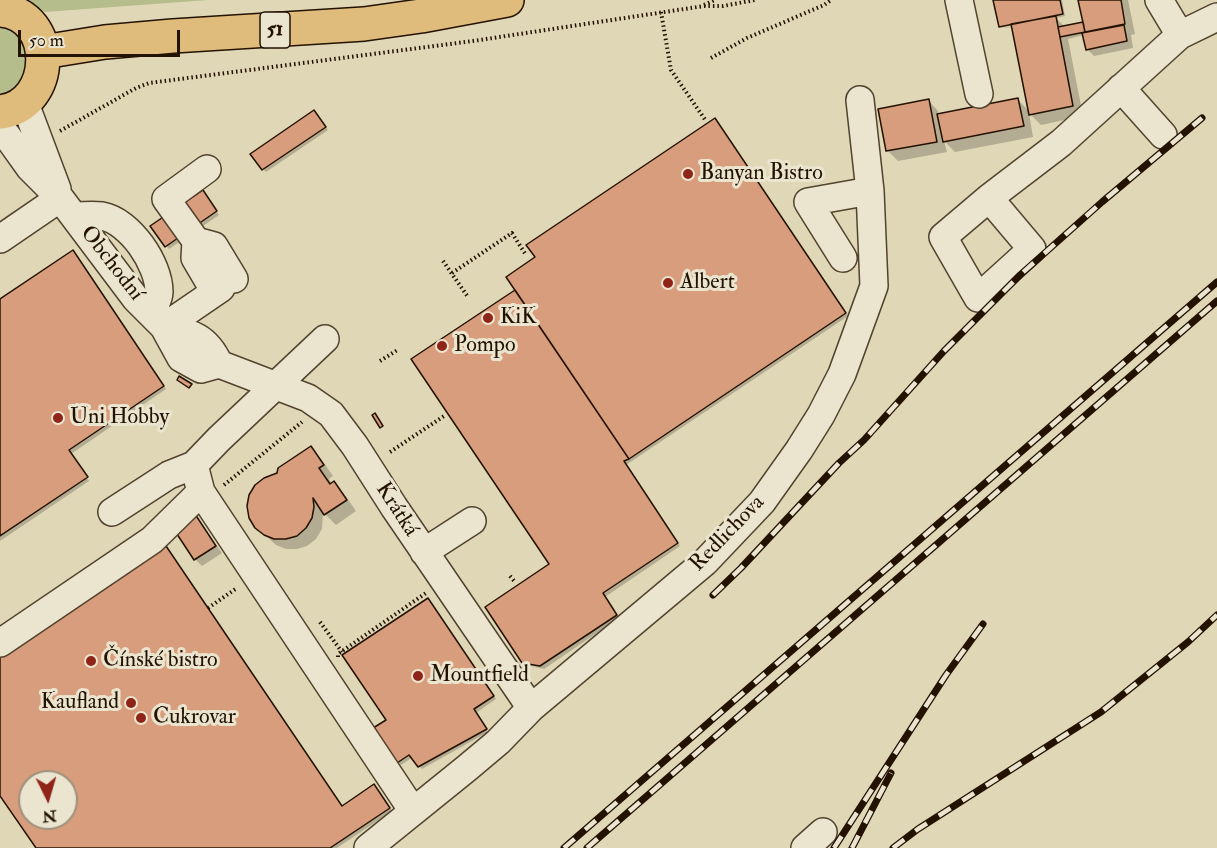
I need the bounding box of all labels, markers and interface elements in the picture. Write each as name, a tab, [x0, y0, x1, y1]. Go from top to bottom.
road number: 51	[260, 12, 290, 48]
scale bar	[21, 18, 183, 56]
text: 50 m	[29, 29, 64, 52]
place label: Banyan Bistro	[700, 161, 823, 187]
marker: Banyan Bistro	[681, 167, 695, 181]
street label: Obchodní	[74, 221, 148, 307]
place label: Albert	[680, 270, 735, 296]
marker: Albert	[661, 276, 675, 290]
place label: KiK	[500, 305, 537, 331]
marker: KiK	[481, 311, 495, 325]
place label: Pompo	[454, 333, 516, 359]
marker: Pompo	[435, 339, 449, 353]
place label: Uni Hobby	[70, 405, 169, 431]
marker: Uni Hobby	[51, 411, 65, 425]
street label: Krátká	[369, 478, 423, 542]
street label: Redlichova	[685, 490, 771, 578]
place label: Čínské bistro	[103, 648, 218, 674]
marker: Čínské bistro	[84, 654, 98, 668]
place label: Mountfield	[430, 663, 529, 689]
marker: Mountfield	[411, 669, 425, 683]
place label: Kaufland	[41, 690, 119, 716]
marker: Kaufland	[124, 696, 138, 710]
place label: Cukrovar	[153, 705, 236, 731]
marker: Cukrovar	[134, 711, 148, 725]
north arrow	[18, 770, 78, 830]
text: N	[41, 805, 57, 827]

